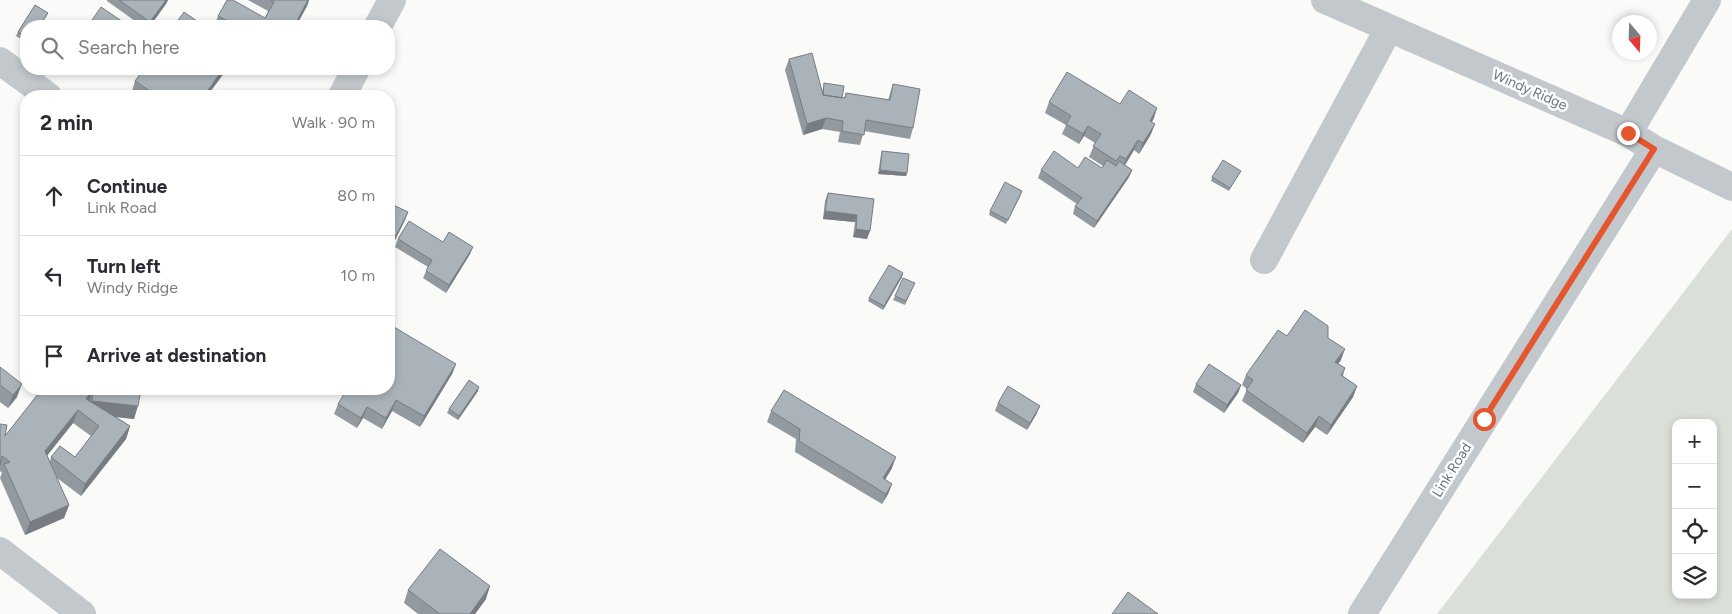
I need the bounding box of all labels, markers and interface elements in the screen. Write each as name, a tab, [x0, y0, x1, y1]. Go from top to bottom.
north arrow	[1612, 15, 1657, 60]
search box	[20, 20, 395, 75]
icon: search	[38, 34, 66, 62]
text: Search here	[78, 36, 180, 59]
street label: Windy Ridge	[1490, 66, 1570, 114]
text: 2 min	[40, 110, 93, 135]
text: Walk · 90 m	[292, 113, 375, 132]
route end	[1617, 122, 1640, 145]
text: Continue	[87, 175, 167, 198]
icon: ahead	[40, 182, 68, 210]
text: 80 m	[337, 186, 375, 205]
text: Link Road	[87, 198, 157, 217]
text: Turn left	[87, 255, 161, 278]
icon: left	[40, 262, 68, 290]
text: 10 m	[341, 266, 375, 285]
text: Windy Ridge	[87, 278, 178, 297]
icon: arrive	[40, 342, 68, 370]
text: Arrive at destination	[87, 344, 266, 367]
route start	[1473, 408, 1496, 431]
map controls	[1672, 419, 1717, 599]
button: +	[1672, 419, 1717, 464]
street label: Link Road	[1429, 440, 1475, 500]
button: −	[1672, 464, 1717, 509]
button: locate	[1672, 509, 1717, 554]
button: layers	[1672, 554, 1717, 599]

